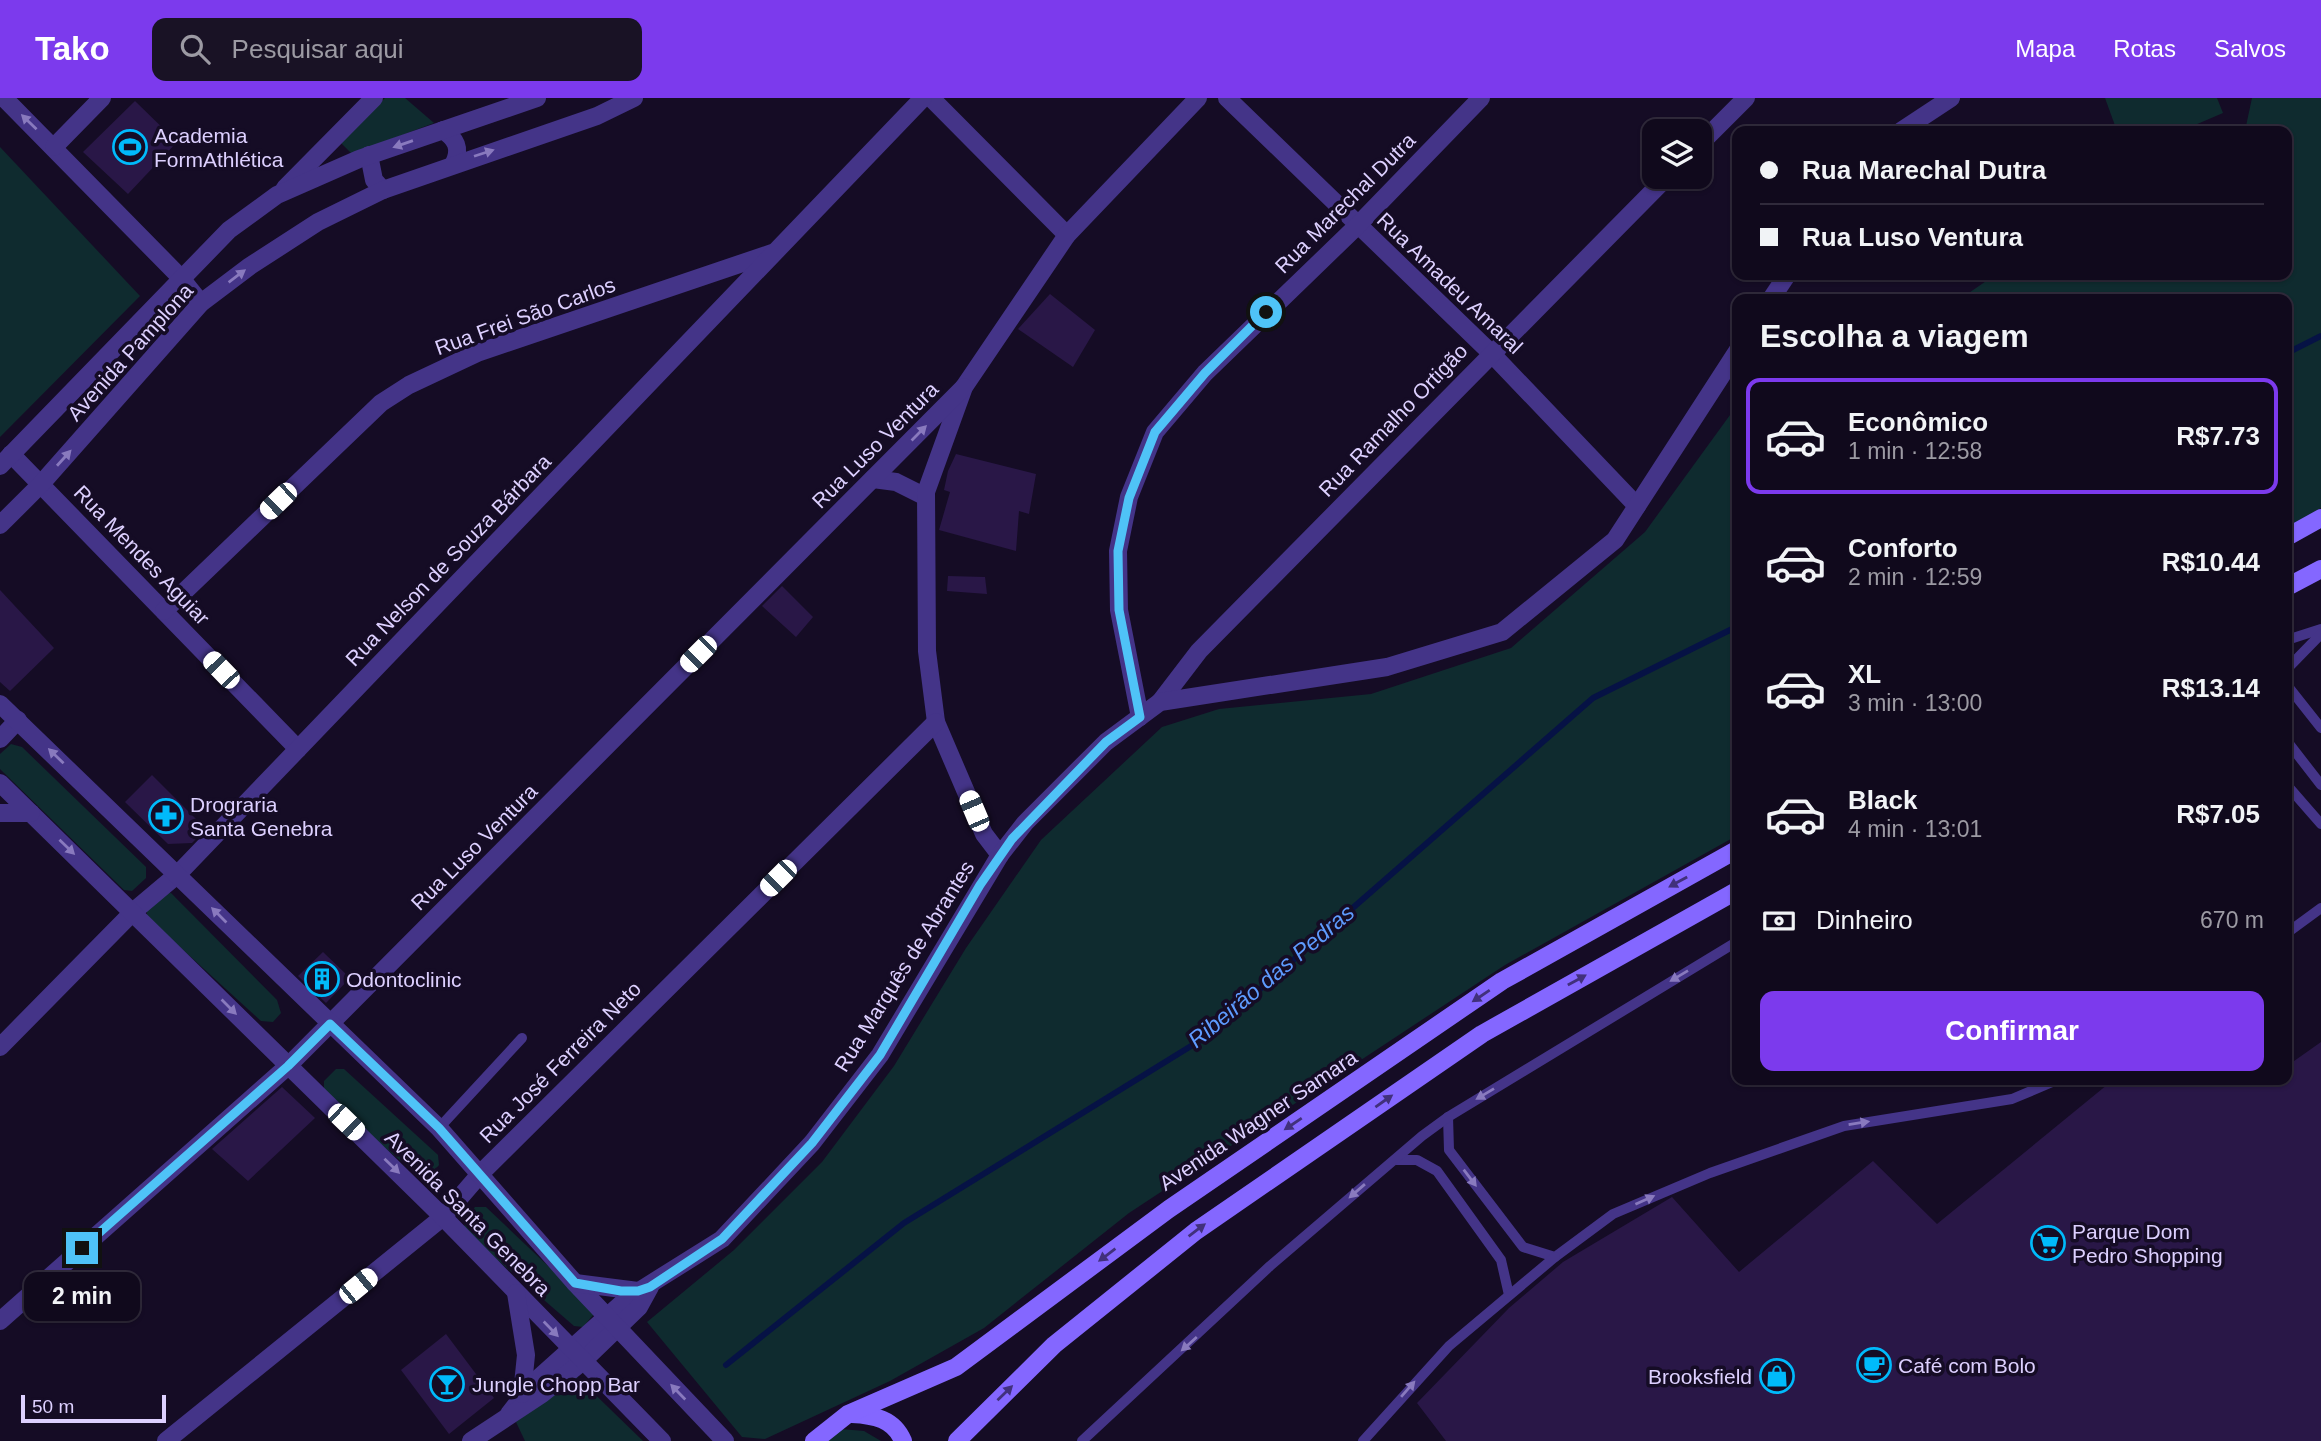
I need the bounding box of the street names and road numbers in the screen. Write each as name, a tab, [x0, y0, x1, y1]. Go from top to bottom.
street label: Rua Marechal Dutra	[1270, 128, 1420, 278]
street label: Rua Amadeu Amaral	[1373, 208, 1527, 358]
street label: Rua Frei São Carlos	[432, 273, 618, 359]
street label: Avenida Pamplona	[63, 279, 198, 425]
street label: Rua Ramalho Ortigão	[1314, 339, 1472, 501]
street label: Rua Luso Ventura	[807, 377, 943, 513]
street label: Rua Nelson de Souza Bárbara	[341, 449, 555, 670]
street label: Rua Mendes Aguiar	[70, 481, 214, 629]
street label: Rua Luso Ventura	[406, 779, 542, 915]
street label: Rua Marquês de Abrantes	[830, 856, 978, 1076]
street label: Rua José Ferreira Neto	[475, 977, 645, 1147]
street label: Avenida Wagner Samara	[1155, 1045, 1361, 1195]
street label: Avenida Santa Genebra	[381, 1126, 555, 1300]

